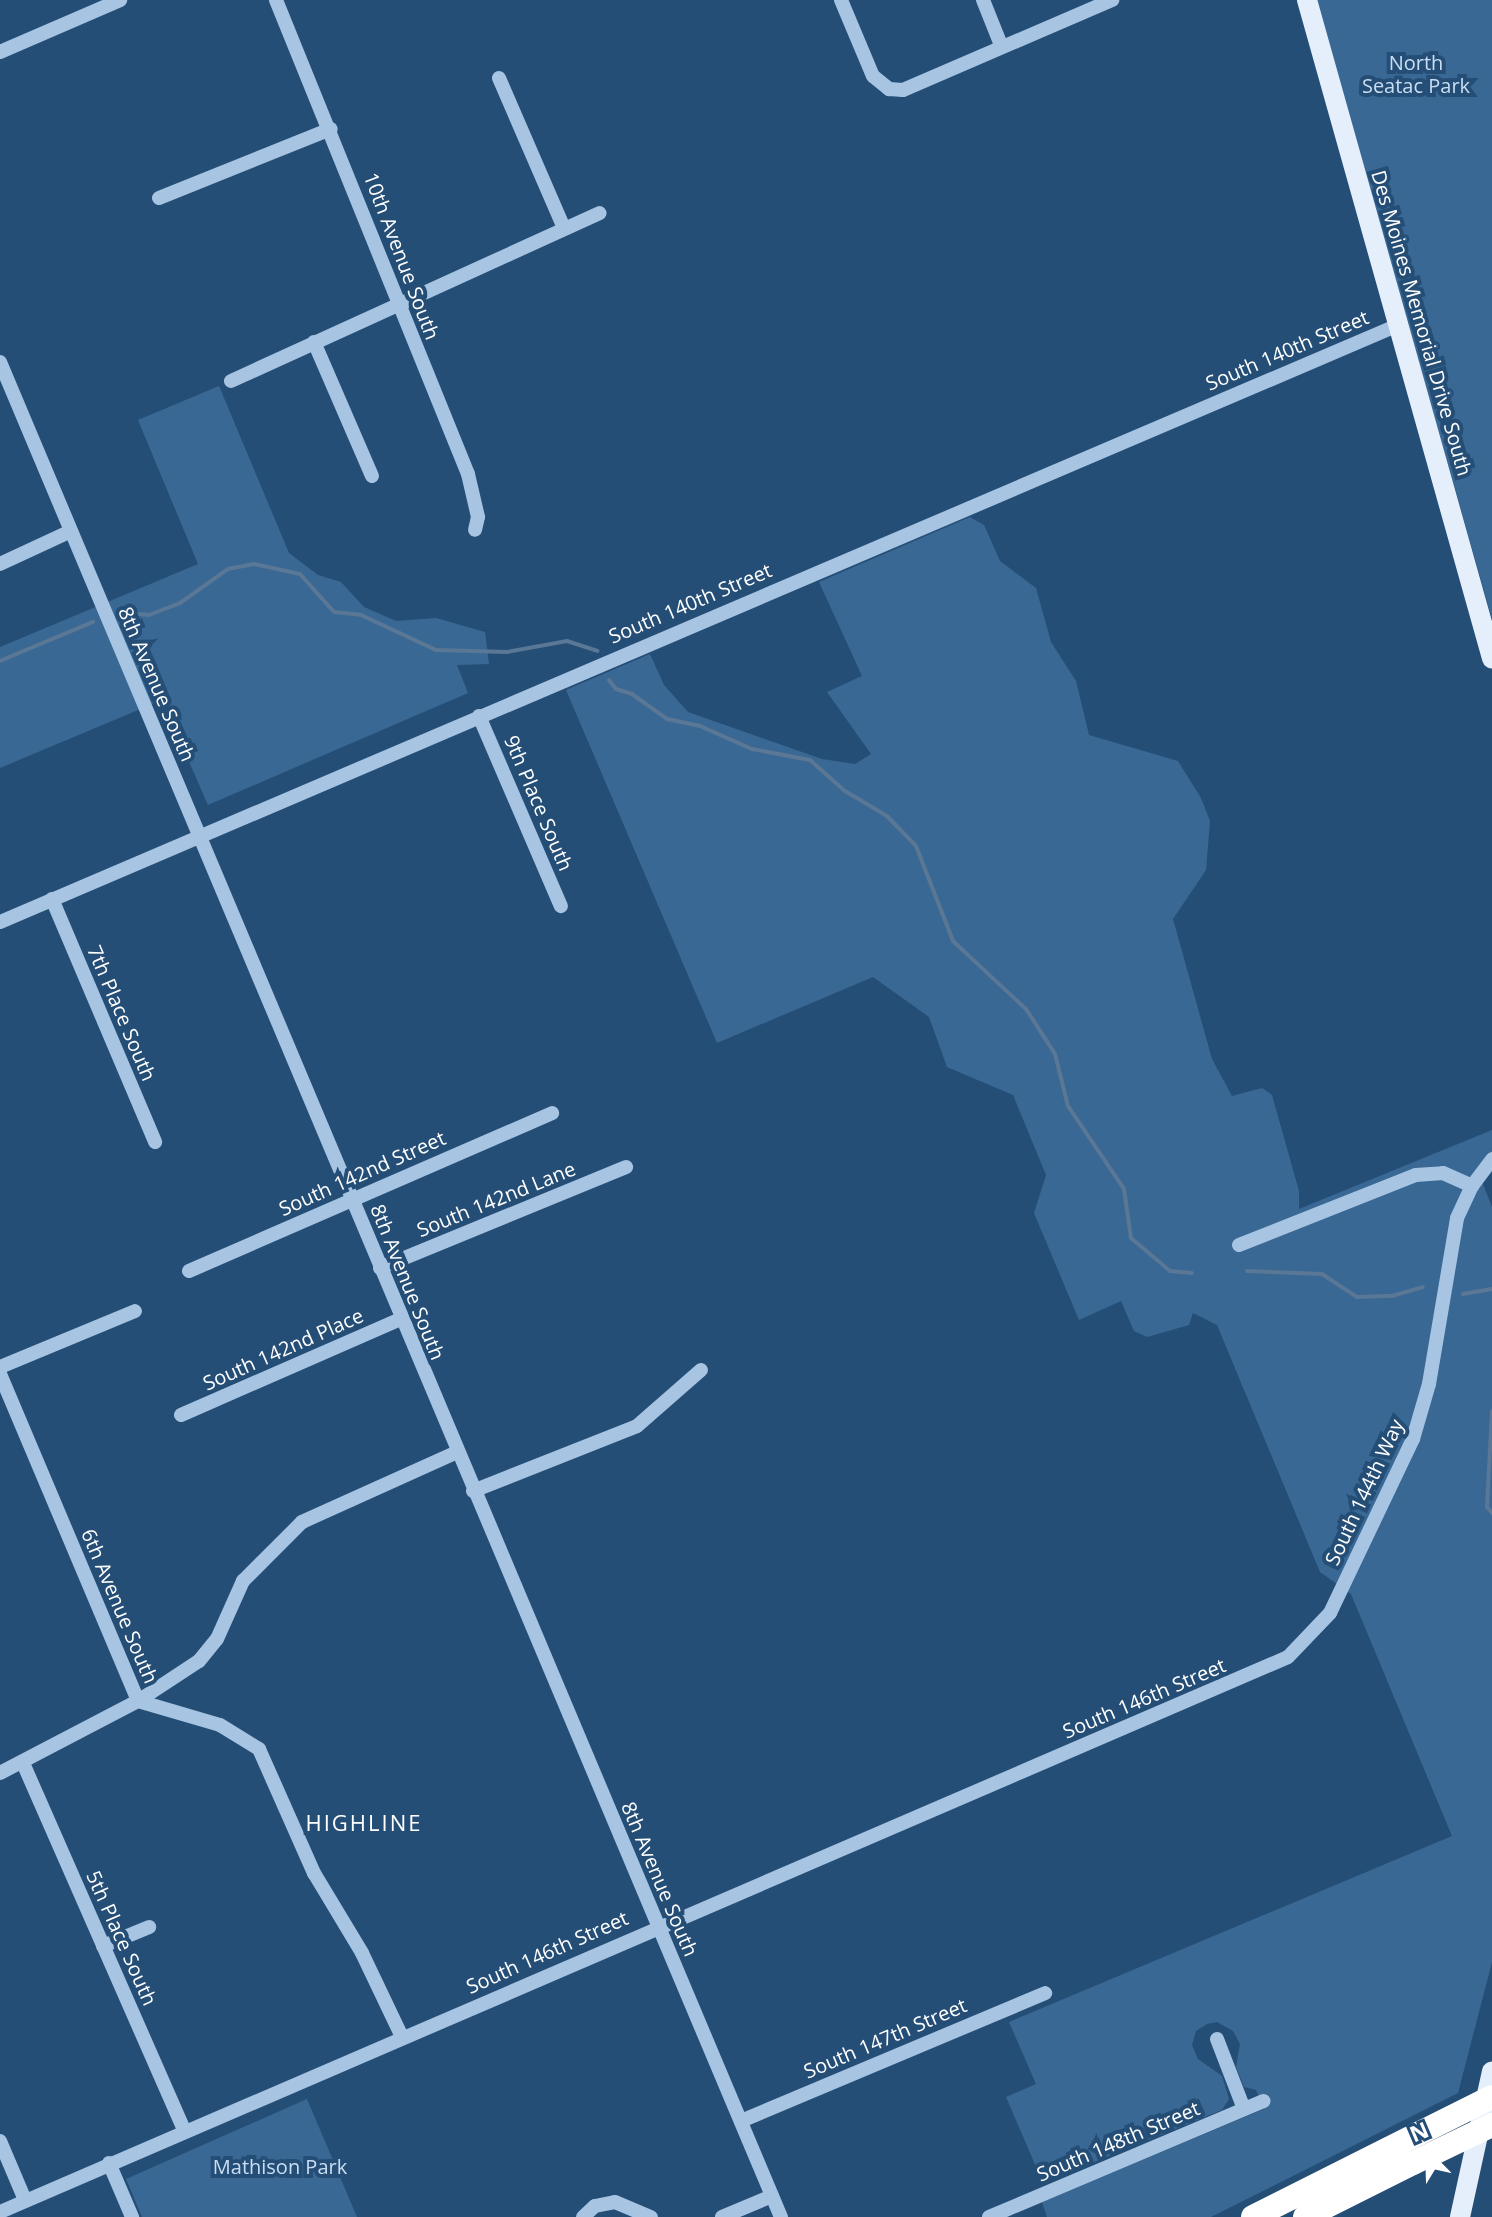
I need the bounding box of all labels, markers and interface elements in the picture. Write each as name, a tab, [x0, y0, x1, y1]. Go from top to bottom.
park label: North Seatac Park	[1362, 51, 1470, 98]
street label: Des Moines Memorial Drive South	[1367, 167, 1477, 479]
street label: 10th Avenue South	[359, 169, 445, 343]
street label: South 140th Street	[1202, 305, 1372, 395]
street label: South 140th Street	[605, 558, 775, 648]
street label: 8th Avenue South	[114, 603, 200, 765]
street label: 9th Place South	[500, 732, 578, 874]
street label: 7th Place South	[83, 942, 161, 1084]
street label: South 142nd Street	[275, 1125, 449, 1221]
street label: South 142nd Lane	[413, 1156, 579, 1242]
street label: 8th Avenue South	[366, 1201, 450, 1363]
street label: South 142nd Place	[199, 1303, 367, 1395]
street label: South 144th Way	[1320, 1415, 1408, 1569]
street label: 6th Avenue South	[77, 1525, 163, 1687]
street label: South 146th Street	[1059, 1653, 1229, 1743]
street label: 8th Avenue South	[617, 1798, 703, 1960]
district label: HIGHLINE	[306, 1810, 422, 1836]
street label: 5th Place South	[82, 1867, 162, 2009]
street label: South 146th Street	[462, 1906, 632, 1998]
street label: South 147th Street	[800, 1993, 970, 2083]
street label: South 148th Street	[1033, 2096, 1203, 2186]
north arrow	[1388, 2113, 1468, 2193]
text: N	[1405, 2114, 1433, 2148]
park label: Mathison Park	[213, 2154, 347, 2178]

